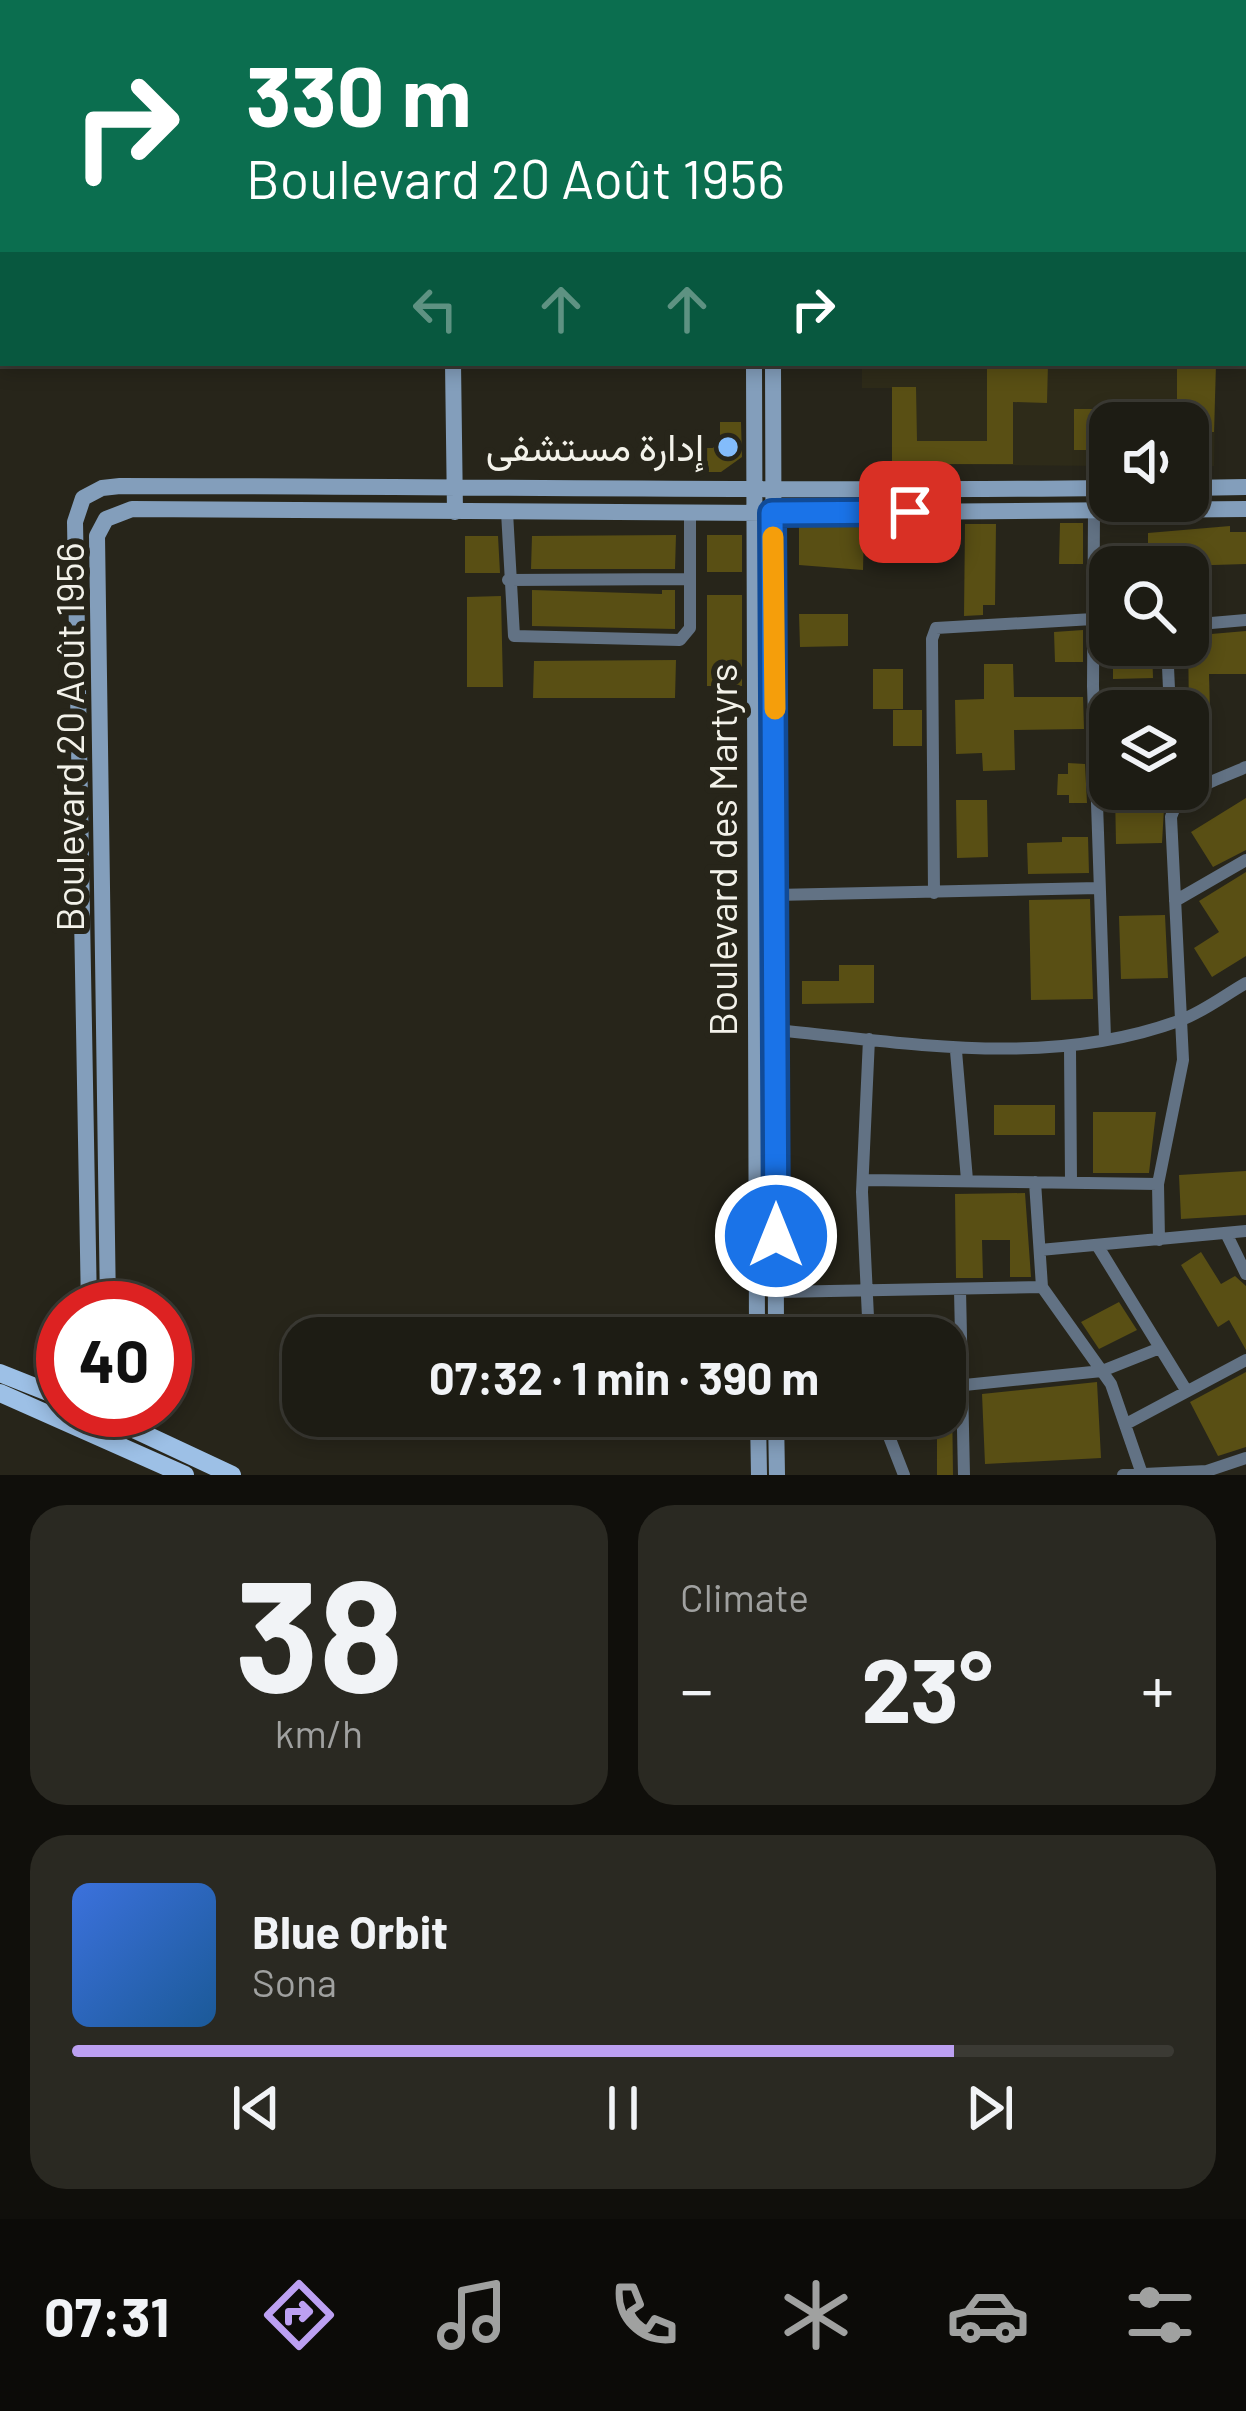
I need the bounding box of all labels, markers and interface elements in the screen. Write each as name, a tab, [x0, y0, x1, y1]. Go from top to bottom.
text: 330 m	[246, 43, 472, 144]
icon: right	[48, 48, 204, 204]
text: Boulevard 20 Août 1956	[246, 145, 785, 210]
icon: left	[402, 276, 468, 342]
icon: ahead	[528, 276, 594, 342]
icon: ahead	[654, 276, 720, 342]
icon: right	[780, 276, 846, 342]
map controls	[1089, 402, 1209, 810]
button: sound	[1089, 402, 1209, 522]
place label: إدارة مستشفى	[486, 422, 704, 473]
marker: إدارة مستشفى	[715, 434, 741, 460]
pin	[859, 461, 961, 563]
icon: arrive	[877, 479, 943, 545]
street label: Boulevard 20 Août 1956	[45, 542, 92, 932]
button: search	[1089, 546, 1209, 666]
street label: Boulevard des Martyrs	[698, 664, 745, 1036]
button: layers	[1089, 690, 1209, 810]
position arrow	[713, 1173, 839, 1299]
speed limit sign: 40	[36, 1281, 192, 1437]
text: 07:32 · 1 min · 390 m	[429, 1350, 819, 1404]
text: 38	[235, 1537, 403, 1724]
text: Climate	[680, 1573, 809, 1620]
text: 23°	[861, 1633, 993, 1741]
text: −	[680, 1648, 713, 1727]
text: +	[1141, 1648, 1174, 1727]
text: km/h	[275, 1709, 363, 1756]
text: Blue Orbit	[252, 1904, 448, 1958]
text: Sona	[252, 1958, 337, 2005]
icon: previous	[223, 2075, 289, 2141]
icon: pause	[590, 2075, 656, 2141]
icon: next	[957, 2075, 1023, 2141]
icon: directions	[257, 2273, 341, 2357]
icon: music	[430, 2273, 514, 2357]
icon: phone	[602, 2273, 686, 2357]
icon: climate	[774, 2273, 858, 2357]
icon: car	[946, 2273, 1030, 2357]
icon: filters	[1118, 2273, 1202, 2357]
text: 07:31	[44, 2283, 169, 2348]

